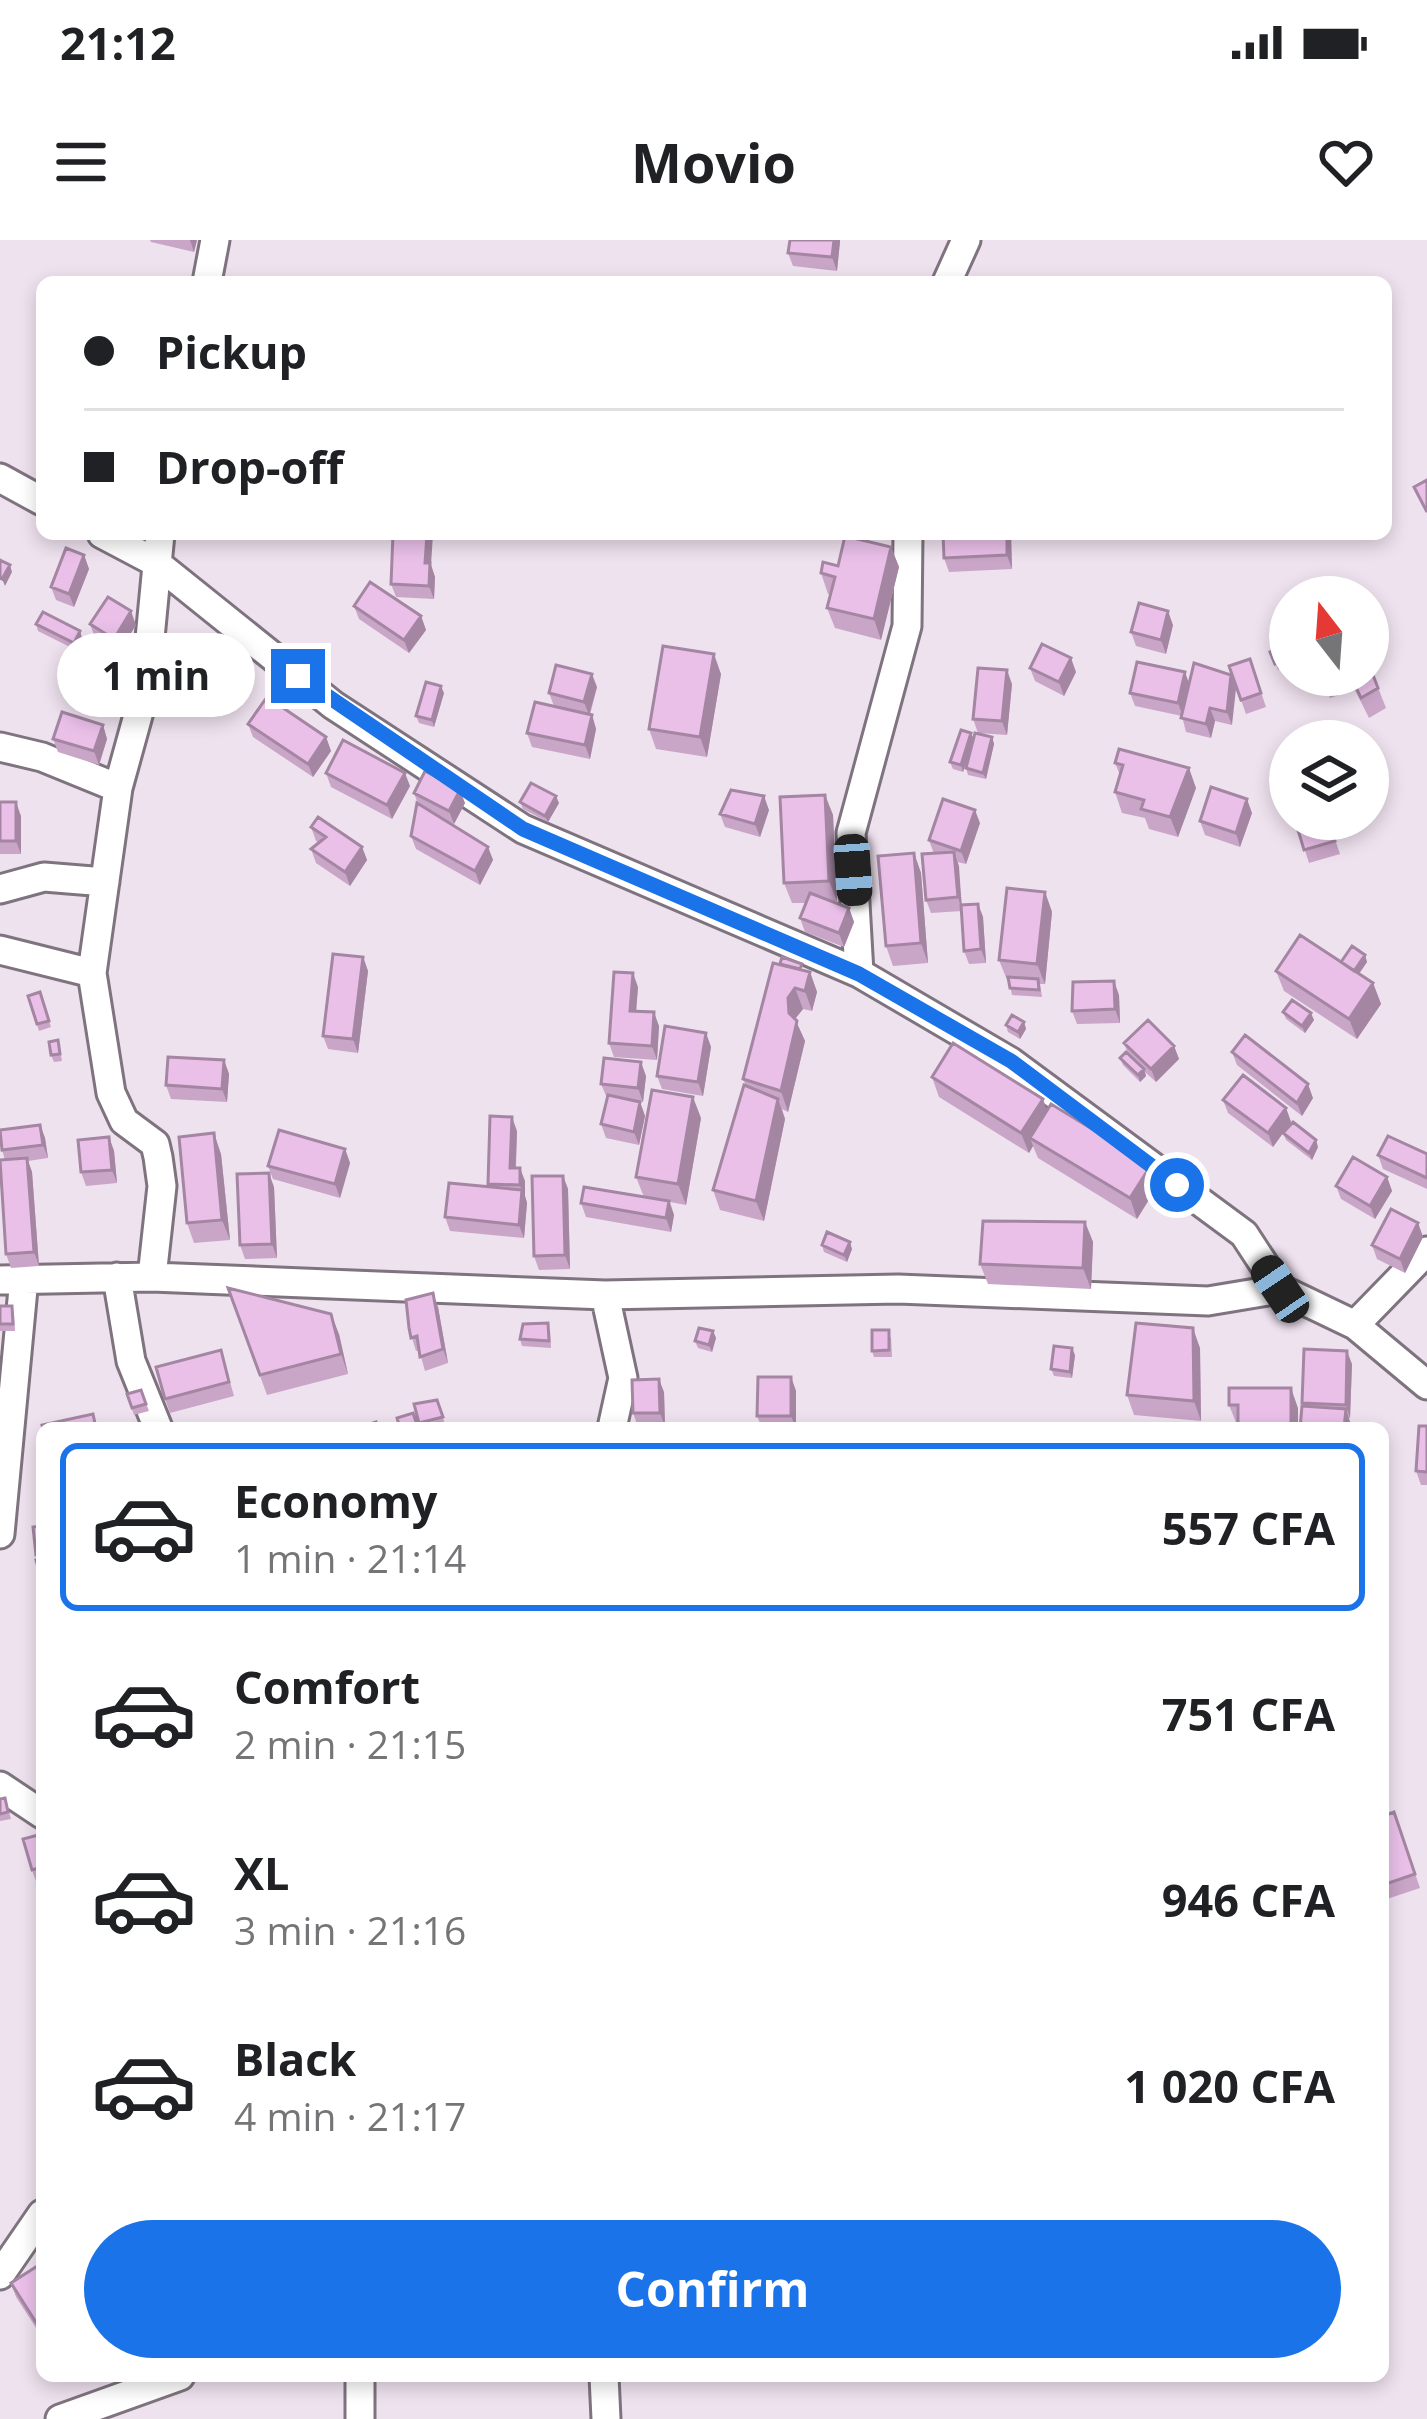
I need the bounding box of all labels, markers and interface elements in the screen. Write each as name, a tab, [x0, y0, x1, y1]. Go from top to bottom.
text: 21:12	[60, 12, 176, 73]
text: Movio	[631, 125, 796, 199]
icon: menu	[48, 129, 114, 195]
icon: heart	[1313, 129, 1379, 195]
text: Pickup	[156, 321, 307, 382]
text: Drop-off	[156, 436, 343, 497]
north arrow	[1269, 576, 1389, 696]
map controls	[1269, 576, 1389, 840]
callout: 1 min	[58, 634, 256, 718]
text: 1 min	[102, 648, 210, 701]
route end	[271, 649, 325, 703]
button: layers	[1269, 720, 1389, 840]
car	[833, 833, 873, 907]
route start	[1150, 1158, 1204, 1212]
car	[1245, 1249, 1315, 1329]
text: Economy	[234, 1470, 437, 1531]
icon: car	[90, 1473, 198, 1581]
text: 557 CFA	[1162, 1497, 1335, 1558]
text: 1 min · 21:14	[234, 1531, 466, 1584]
text: Comfort	[234, 1656, 420, 1717]
icon: car	[90, 1659, 198, 1767]
text: 751 CFA	[1162, 1683, 1335, 1744]
text: 2 min · 21:15	[234, 1717, 466, 1770]
text: XL	[234, 1842, 289, 1903]
icon: car	[90, 1845, 198, 1953]
text: 946 CFA	[1162, 1869, 1335, 1930]
text: 3 min · 21:16	[234, 1903, 466, 1956]
text: Black	[234, 2028, 356, 2089]
icon: car	[90, 2031, 198, 2139]
text: 1 020 CFA	[1124, 2055, 1335, 2116]
text: 4 min · 21:17	[234, 2089, 466, 2142]
button: Confirm	[84, 2220, 1341, 2358]

